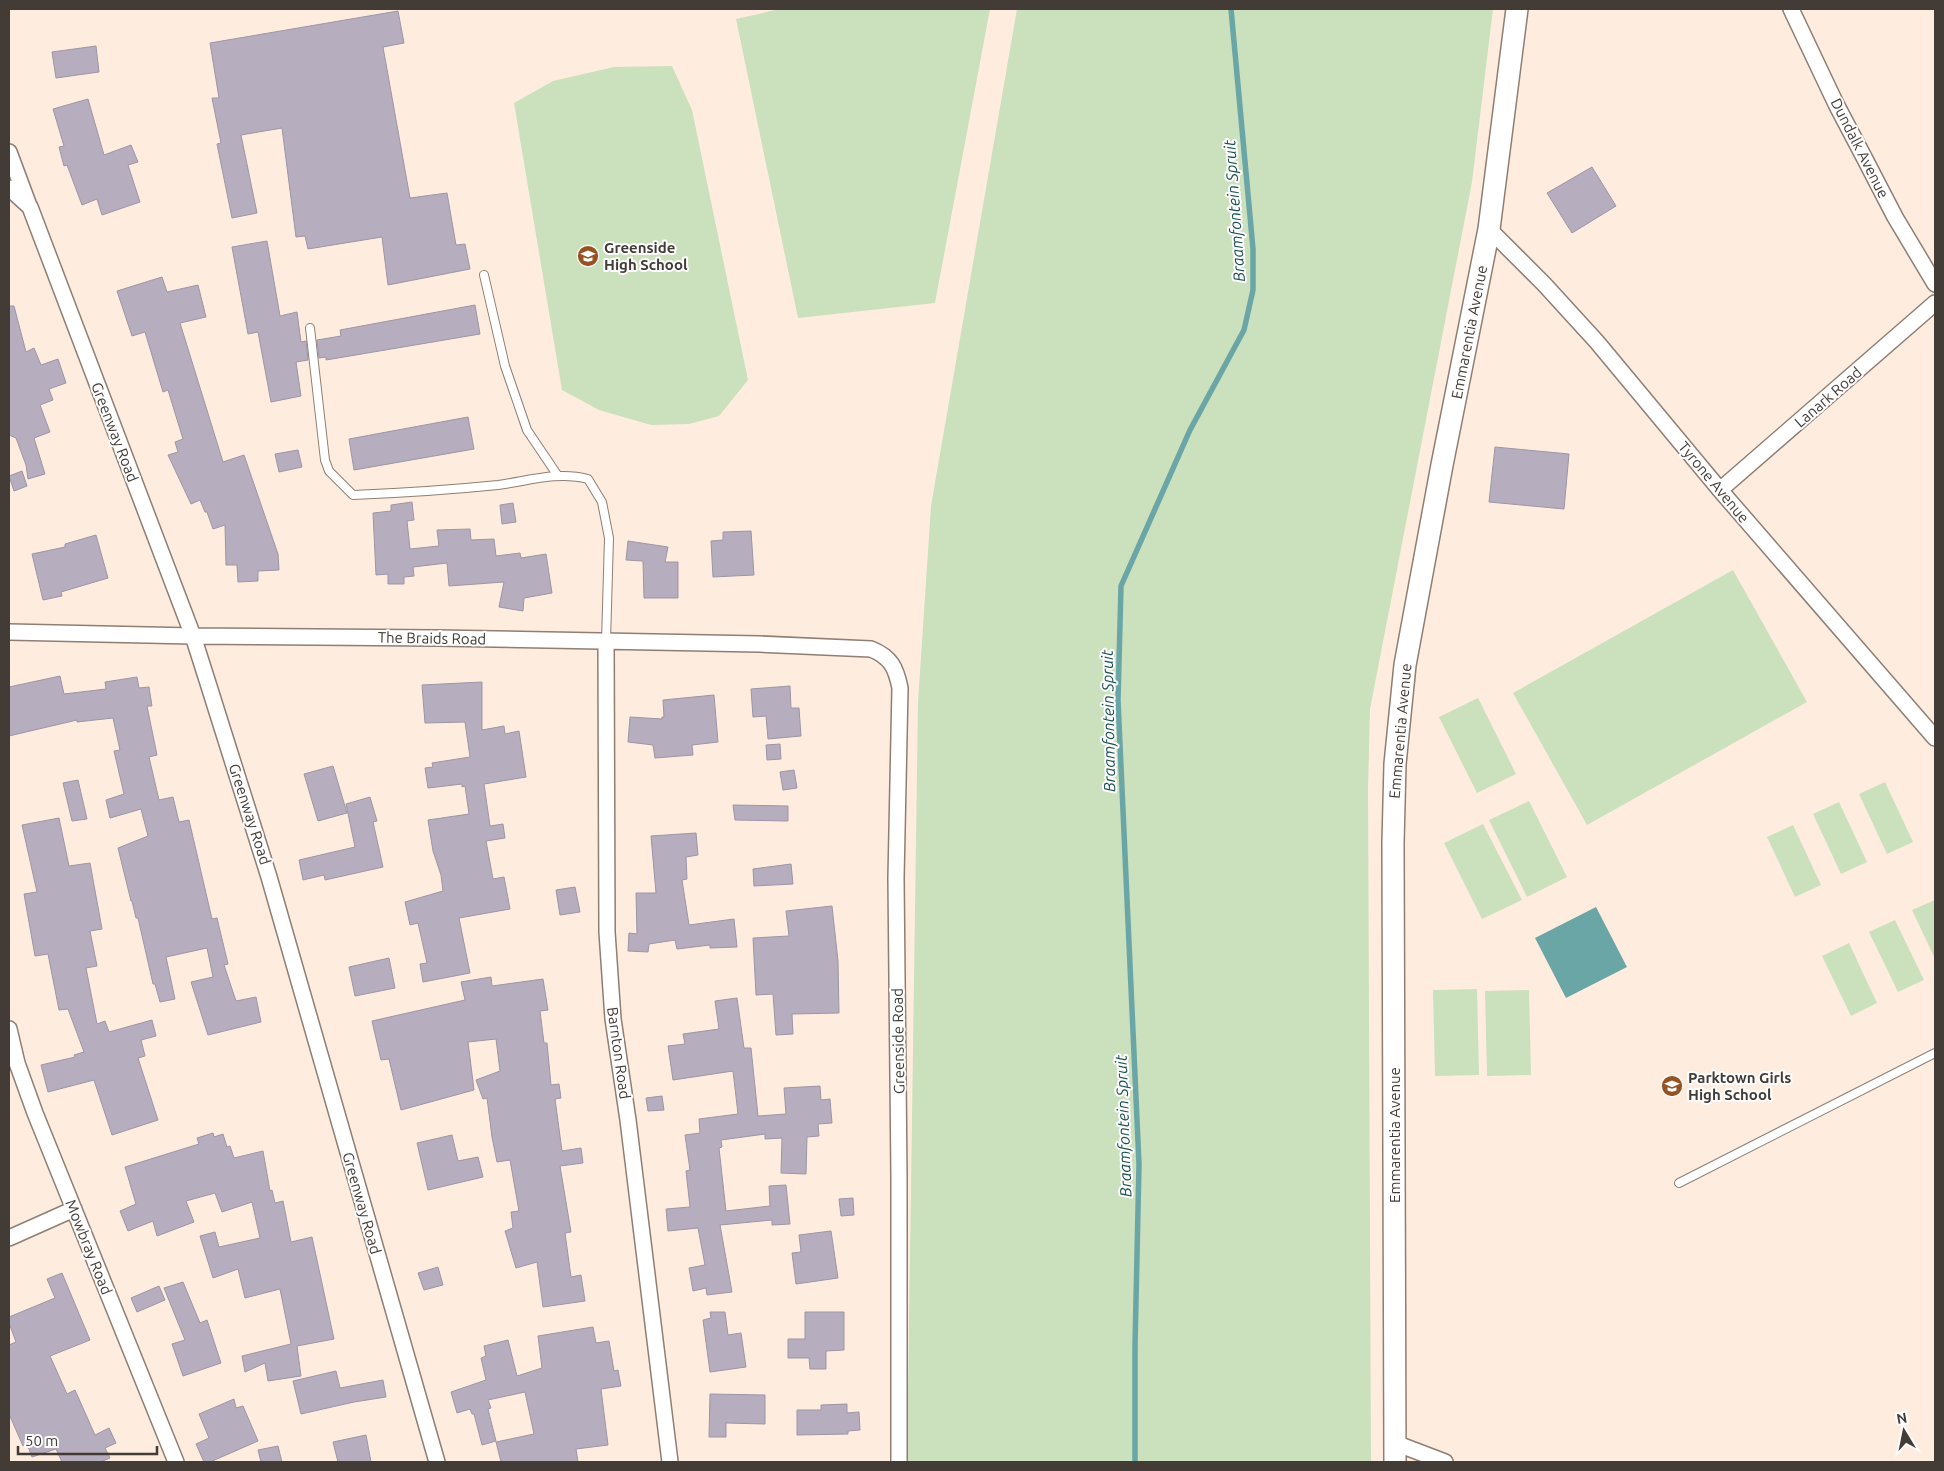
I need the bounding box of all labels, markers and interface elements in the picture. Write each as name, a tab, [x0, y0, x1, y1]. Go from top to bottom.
street label: Dundalk Avenue	[1828, 95, 1892, 201]
water label: Braamfontein Spruit	[1220, 139, 1248, 283]
place label: Greenside High School	[604, 239, 688, 273]
school or university icon: Greenside High School	[576, 244, 600, 268]
street label: Emmarentia Avenue	[1448, 264, 1490, 400]
street label: Lanark Road	[1791, 363, 1865, 431]
street label: Greenway Road	[88, 380, 142, 484]
street label: Tyrone Avenue	[1675, 438, 1753, 526]
street label: The Braids Road	[378, 629, 486, 647]
water label: Braamfontein Spruit	[1098, 649, 1118, 792]
street label: Emmarentia Avenue	[1386, 663, 1414, 799]
street label: Greenway Road	[226, 761, 274, 867]
street label: Greenside Road	[889, 988, 907, 1094]
street label: Barnton Road	[604, 1006, 634, 1100]
water label: Braamfontein Spruit	[1111, 1054, 1134, 1197]
street label: Emmarentia Avenue	[1386, 1067, 1403, 1203]
place label: Parktown Girls High School	[1688, 1069, 1791, 1103]
school or university icon: Parktown Girls High School	[1660, 1074, 1684, 1098]
street label: Greenway Road	[339, 1150, 385, 1256]
street label: Mowbray Road	[62, 1197, 116, 1297]
north arrow	[1879, 1406, 1929, 1456]
text: N	[1895, 1409, 1908, 1427]
scale bar	[18, 1424, 156, 1456]
text: 50 m	[25, 1432, 58, 1449]

